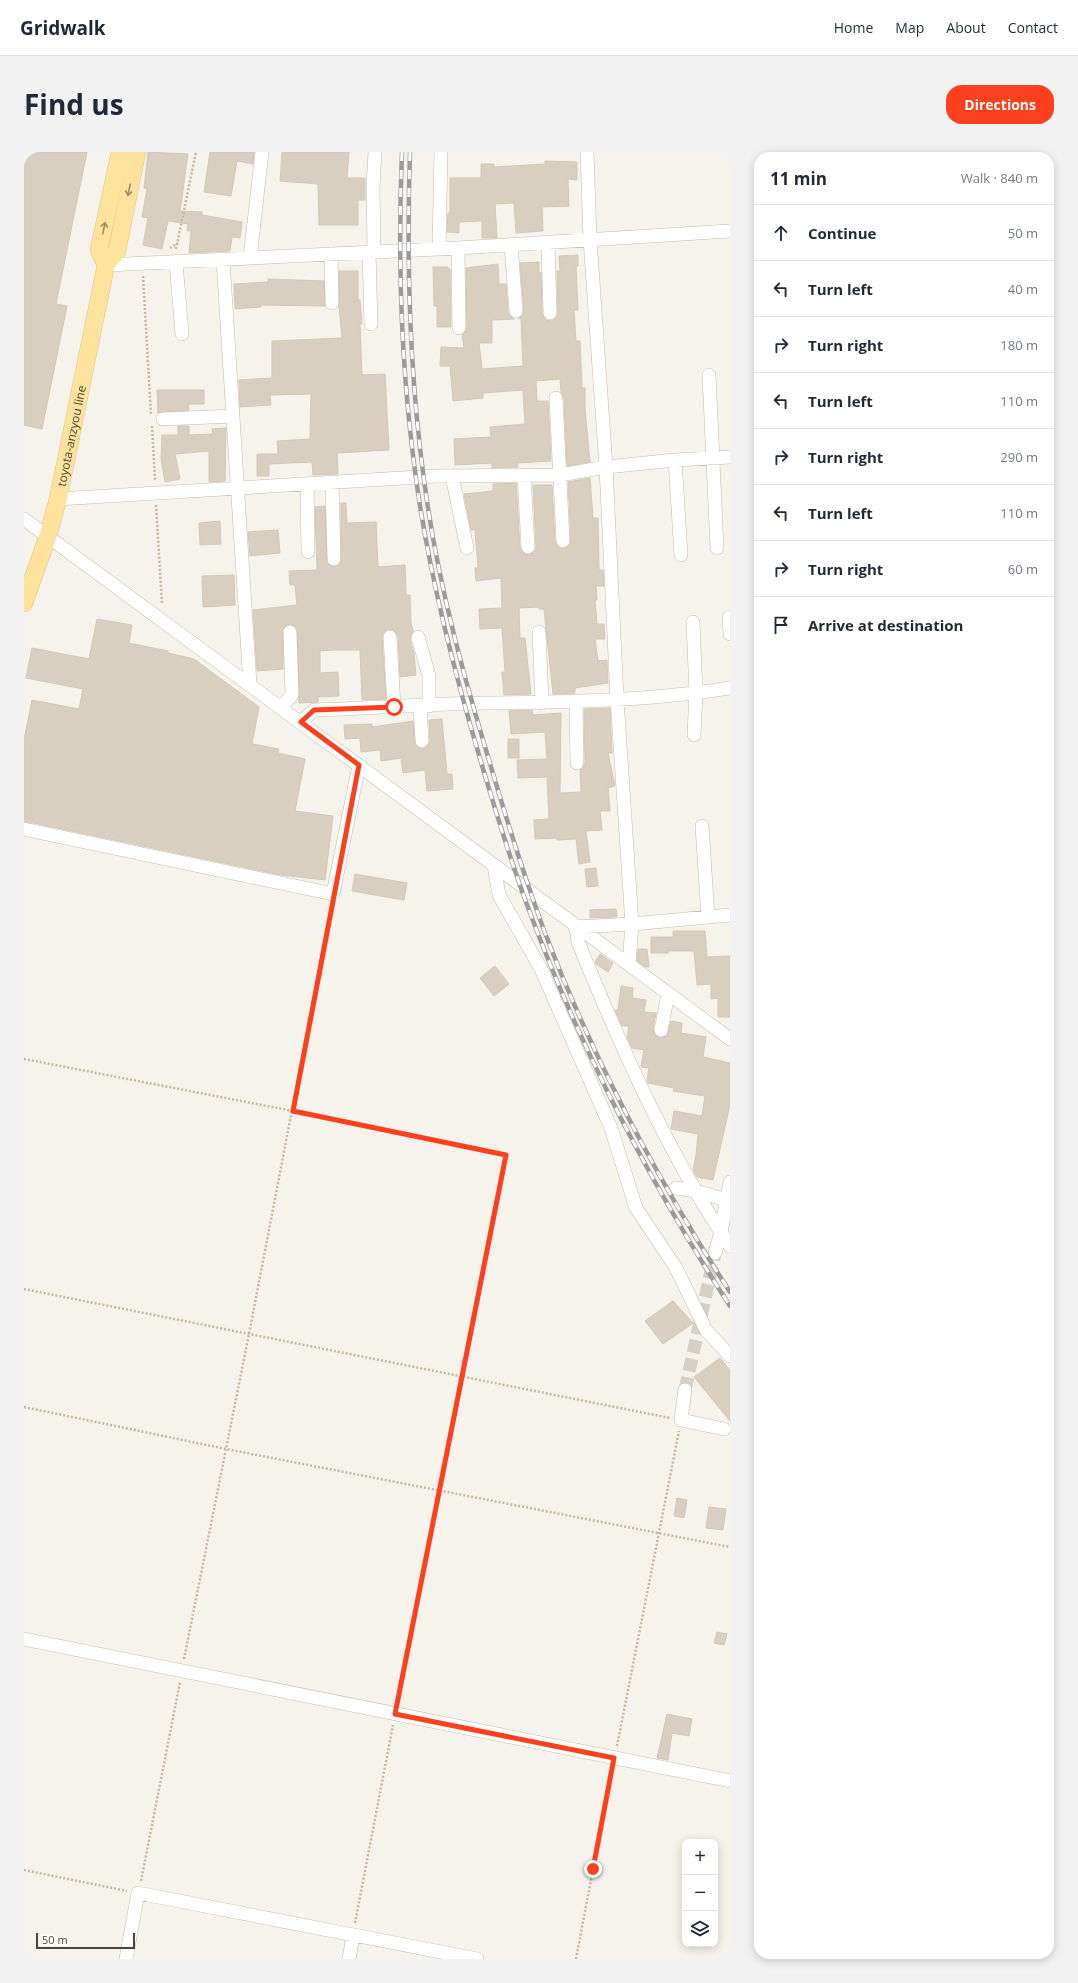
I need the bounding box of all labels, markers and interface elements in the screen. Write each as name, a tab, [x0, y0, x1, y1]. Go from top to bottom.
text: Gridwalk	[20, 15, 106, 41]
text: Home	[834, 18, 873, 37]
text: Map	[895, 18, 924, 37]
text: About	[946, 18, 986, 37]
text: Contact	[1008, 18, 1058, 37]
text: Find us	[24, 85, 124, 123]
button: Directions	[946, 85, 1054, 124]
text: 11 min	[770, 167, 827, 190]
text: Walk · 840 m	[961, 169, 1038, 187]
one-way arrow	[125, 183, 133, 196]
one-way arrow	[101, 222, 109, 235]
icon: ahead	[770, 222, 792, 244]
text: Continue	[808, 223, 876, 243]
text: 50 m	[1008, 224, 1038, 242]
icon: left	[770, 278, 792, 300]
text: Turn left	[808, 279, 873, 299]
text: 40 m	[1008, 280, 1038, 298]
icon: right	[770, 334, 792, 356]
text: Turn right	[808, 335, 883, 355]
text: 180 m	[1000, 336, 1038, 354]
street label: toyota-anzyou line	[52, 383, 90, 488]
icon: left	[770, 390, 792, 412]
text: Turn left	[808, 391, 873, 411]
text: 110 m	[1000, 392, 1038, 410]
icon: right	[770, 446, 792, 468]
text: Turn right	[808, 447, 883, 467]
text: 290 m	[1000, 448, 1038, 466]
icon: left	[770, 502, 792, 524]
text: Turn left	[808, 503, 873, 523]
text: 110 m	[1000, 504, 1038, 522]
icon: right	[770, 558, 792, 580]
text: Turn right	[808, 559, 883, 579]
text: 60 m	[1008, 560, 1038, 578]
icon: arrive	[770, 614, 792, 636]
text: Arrive at destination	[808, 615, 963, 635]
route start	[385, 698, 403, 716]
map controls	[682, 1839, 718, 1947]
button: +	[682, 1839, 718, 1875]
route end	[584, 1860, 602, 1878]
button: −	[682, 1875, 718, 1911]
button: layers	[682, 1911, 718, 1947]
scale bar	[36, 1931, 135, 1950]
text: 50 m	[42, 1932, 68, 1947]

